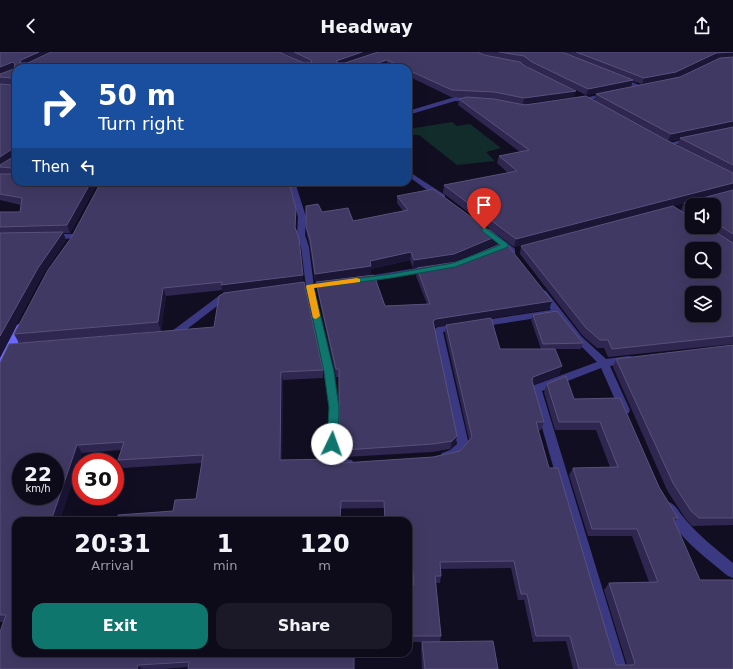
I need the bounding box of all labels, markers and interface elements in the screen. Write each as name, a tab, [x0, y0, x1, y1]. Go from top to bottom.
icon: back	[20, 15, 42, 37]
icon: share	[691, 15, 713, 37]
text: Headway	[320, 16, 413, 37]
text: 50 m	[98, 79, 176, 112]
icon: right	[32, 80, 84, 132]
text: Turn right	[98, 113, 184, 134]
icon: left	[77, 156, 99, 178]
text: Then	[32, 158, 69, 176]
pin	[467, 188, 501, 229]
icon: arrive	[473, 194, 495, 216]
map controls	[685, 198, 721, 322]
button: sound	[685, 198, 721, 234]
button: search	[685, 242, 721, 278]
button: layers	[685, 286, 721, 322]
position arrow	[311, 423, 353, 465]
speed limit sign: 30	[72, 453, 124, 505]
text: 22	[24, 462, 52, 486]
text: km/h	[25, 483, 51, 494]
text: 20:31	[74, 530, 151, 558]
text: 1	[217, 530, 233, 558]
text: 120	[300, 530, 350, 558]
text: Arrival	[91, 558, 134, 573]
text: min	[213, 558, 237, 573]
text: m	[318, 558, 331, 573]
button: Exit	[32, 603, 208, 649]
button: Share	[216, 603, 392, 649]

